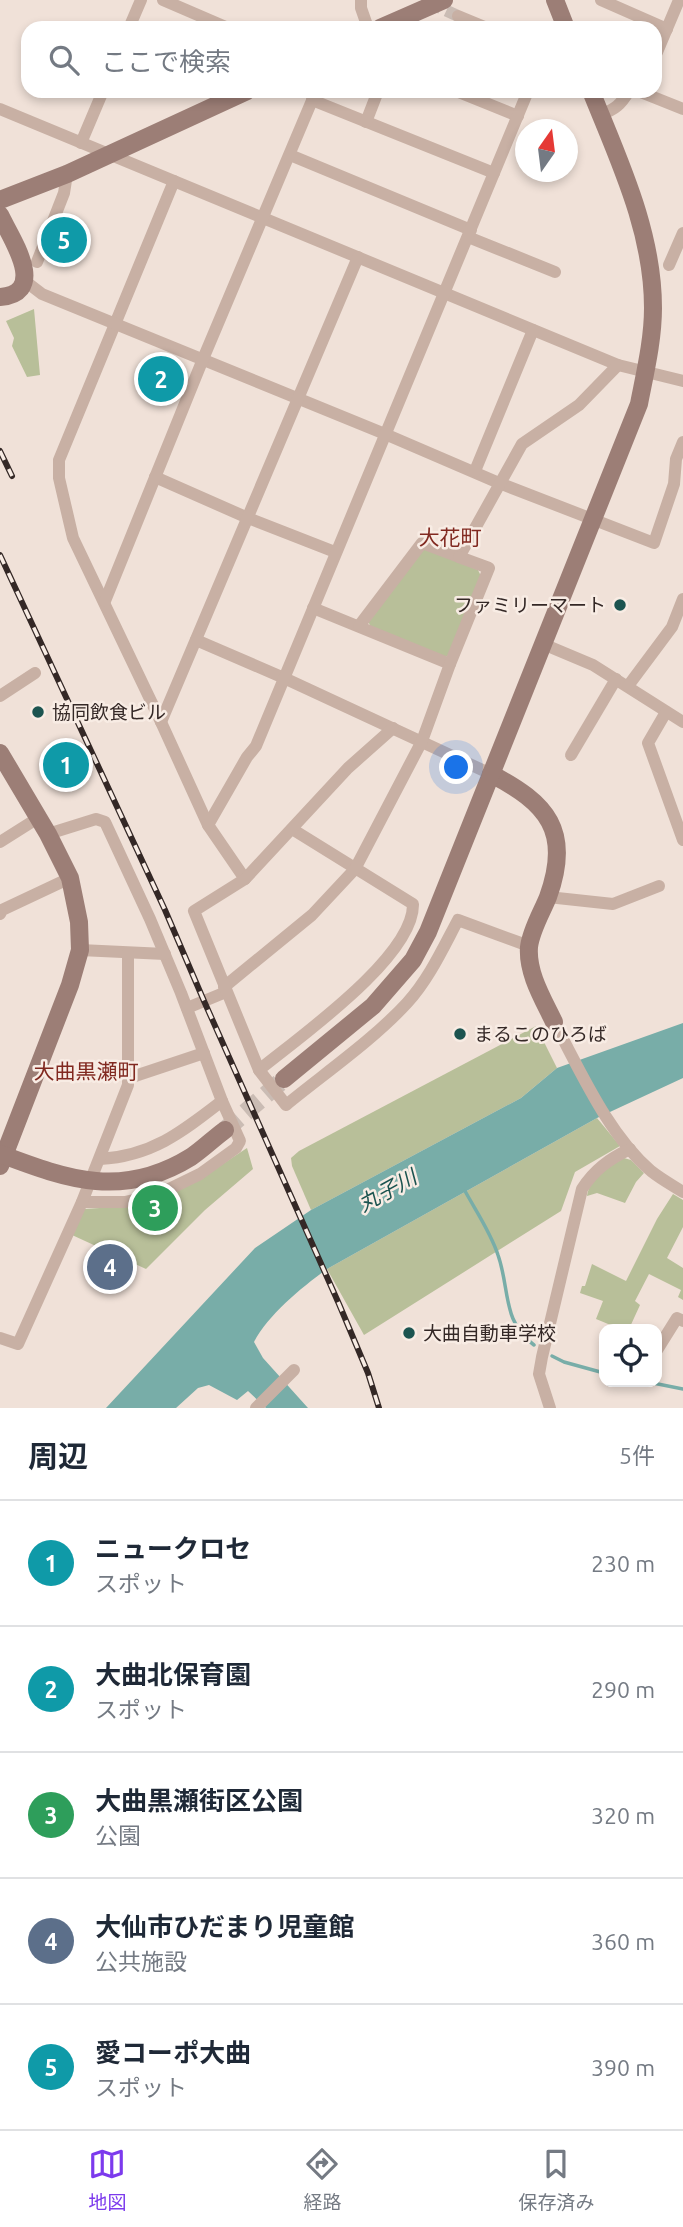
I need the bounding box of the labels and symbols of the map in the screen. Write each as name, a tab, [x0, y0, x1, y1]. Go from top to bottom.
north arrow	[515, 119, 578, 182]
pin: 5	[41, 214, 87, 266]
pin: 2	[138, 353, 184, 405]
district label: 大花町	[419, 525, 482, 549]
place label: ファミリーマート	[454, 594, 606, 616]
marker: ファミリーマート	[612, 597, 628, 613]
place label: 協同飲食ビル	[52, 701, 166, 723]
marker: 協同飲食ビル	[30, 704, 46, 720]
pin: 1	[43, 739, 89, 791]
your location	[439, 750, 473, 784]
place label: まるこのひろば	[474, 1023, 607, 1045]
marker: まるこのひろば	[452, 1026, 468, 1042]
district label: 大曲黒瀬町	[34, 1059, 139, 1083]
water label: 丸子川	[354, 1163, 422, 1216]
pin: 3	[132, 1182, 178, 1234]
pin: 4	[87, 1241, 133, 1293]
place label: 大曲自動車学校	[423, 1322, 556, 1344]
marker: 大曲自動車学校	[401, 1325, 417, 1341]

